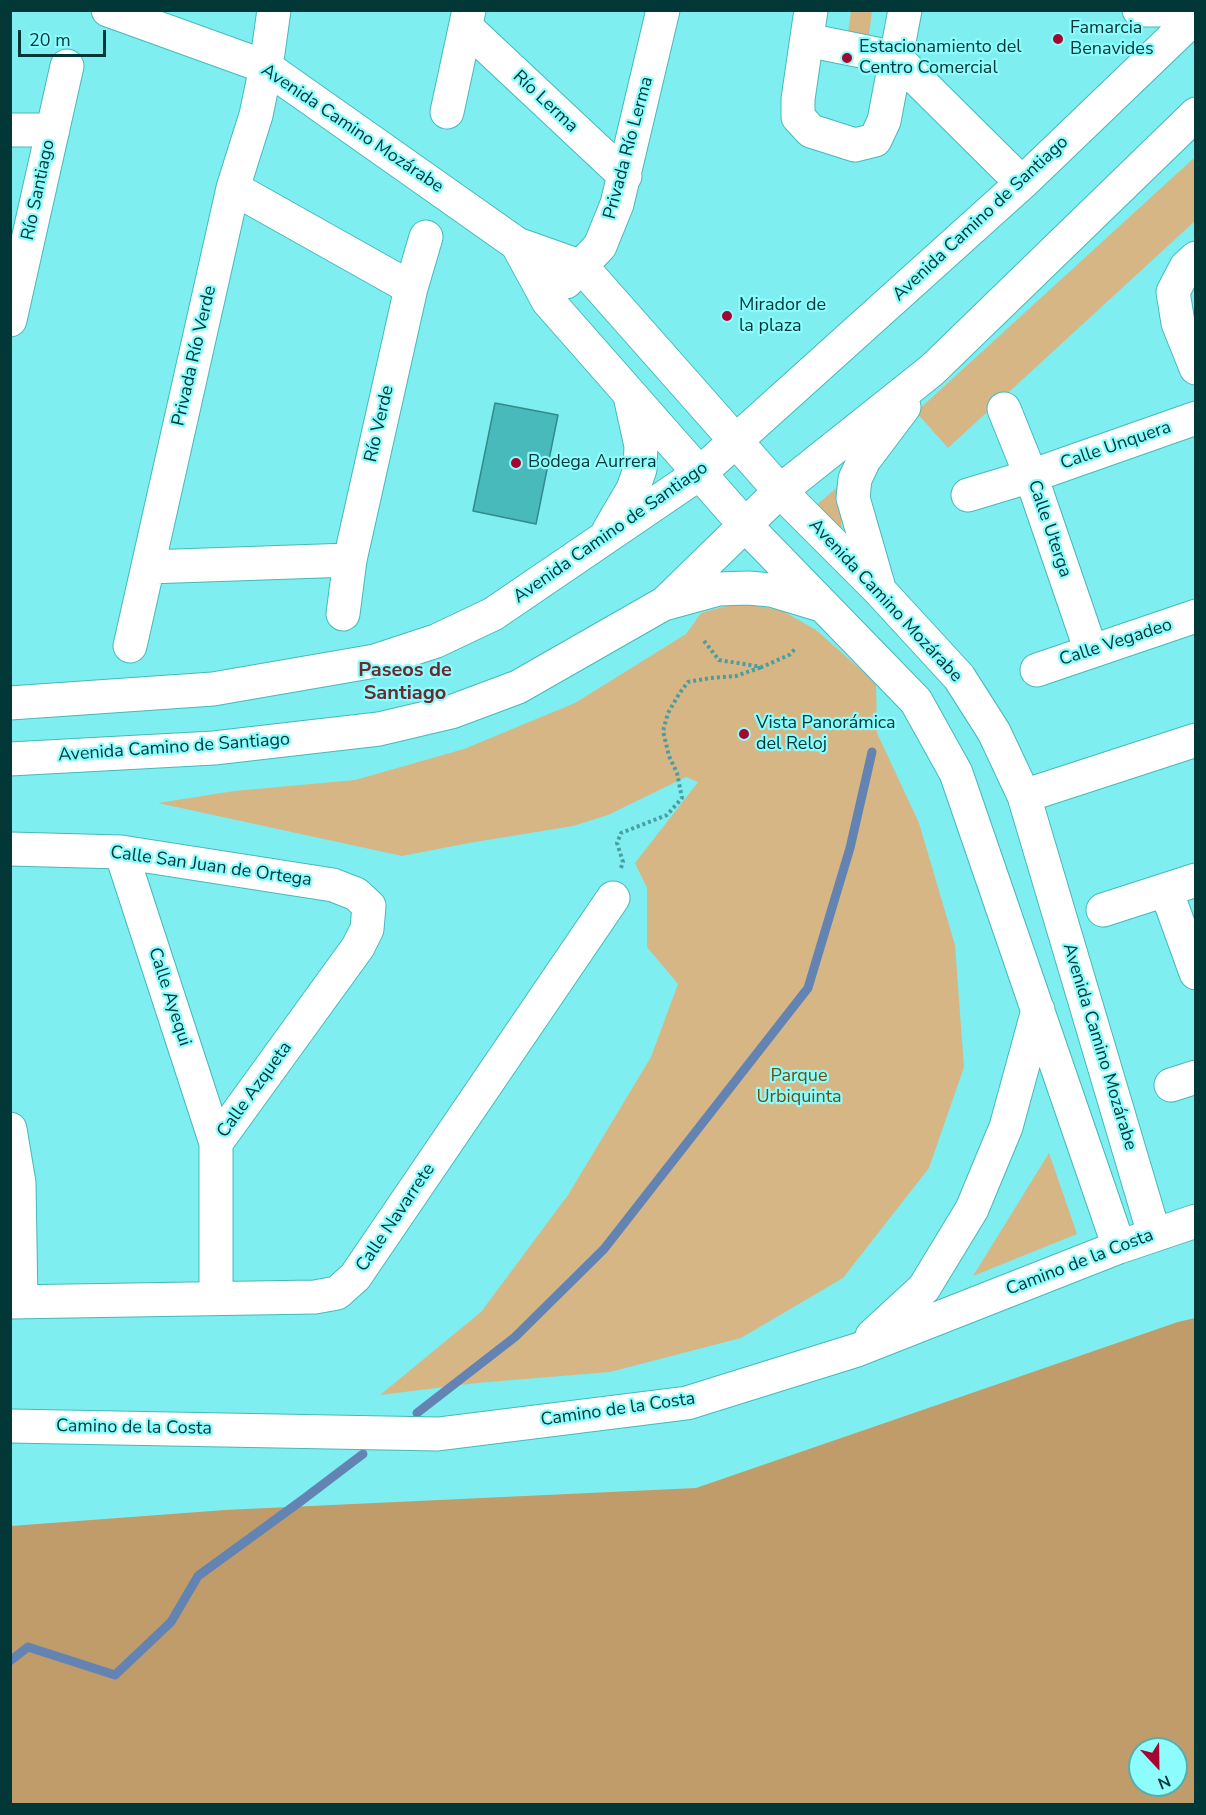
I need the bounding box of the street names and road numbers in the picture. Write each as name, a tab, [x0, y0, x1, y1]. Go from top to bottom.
street label: Avenida Camino Mozárabe	[257, 60, 447, 198]
street label: Río Lerma	[508, 66, 582, 138]
street label: Privada Río Lerma	[600, 74, 658, 222]
street label: Avenida Camino de Santiago	[889, 132, 1073, 306]
street label: Río Santiago	[18, 138, 60, 242]
street label: Privada Río Verde	[168, 284, 222, 428]
street label: Río Verde	[361, 383, 399, 465]
street label: Calle Unquera	[1058, 417, 1174, 475]
street label: Avenida Camino de Santiago	[510, 458, 712, 608]
street label: Calle Uterga	[1022, 478, 1076, 580]
street label: Avenida Camino Mozárabe	[804, 515, 966, 687]
street label: Calle Vegadeo	[1057, 615, 1175, 671]
street label: Avenida Camino de Santiago	[57, 729, 291, 767]
street label: Calle San Juan de Ortega	[109, 842, 313, 892]
street label: Avenida Camino Mozárabe	[1057, 941, 1141, 1153]
street label: Calle Ayequi	[143, 945, 195, 1049]
street label: Calle Azqueta	[213, 1038, 297, 1142]
street label: Calle Navarrete	[352, 1160, 440, 1276]
street label: Camino de la Costa	[1003, 1225, 1157, 1301]
street label: Camino de la Costa	[539, 1388, 697, 1432]
street label: Camino de la Costa	[56, 1416, 212, 1440]

